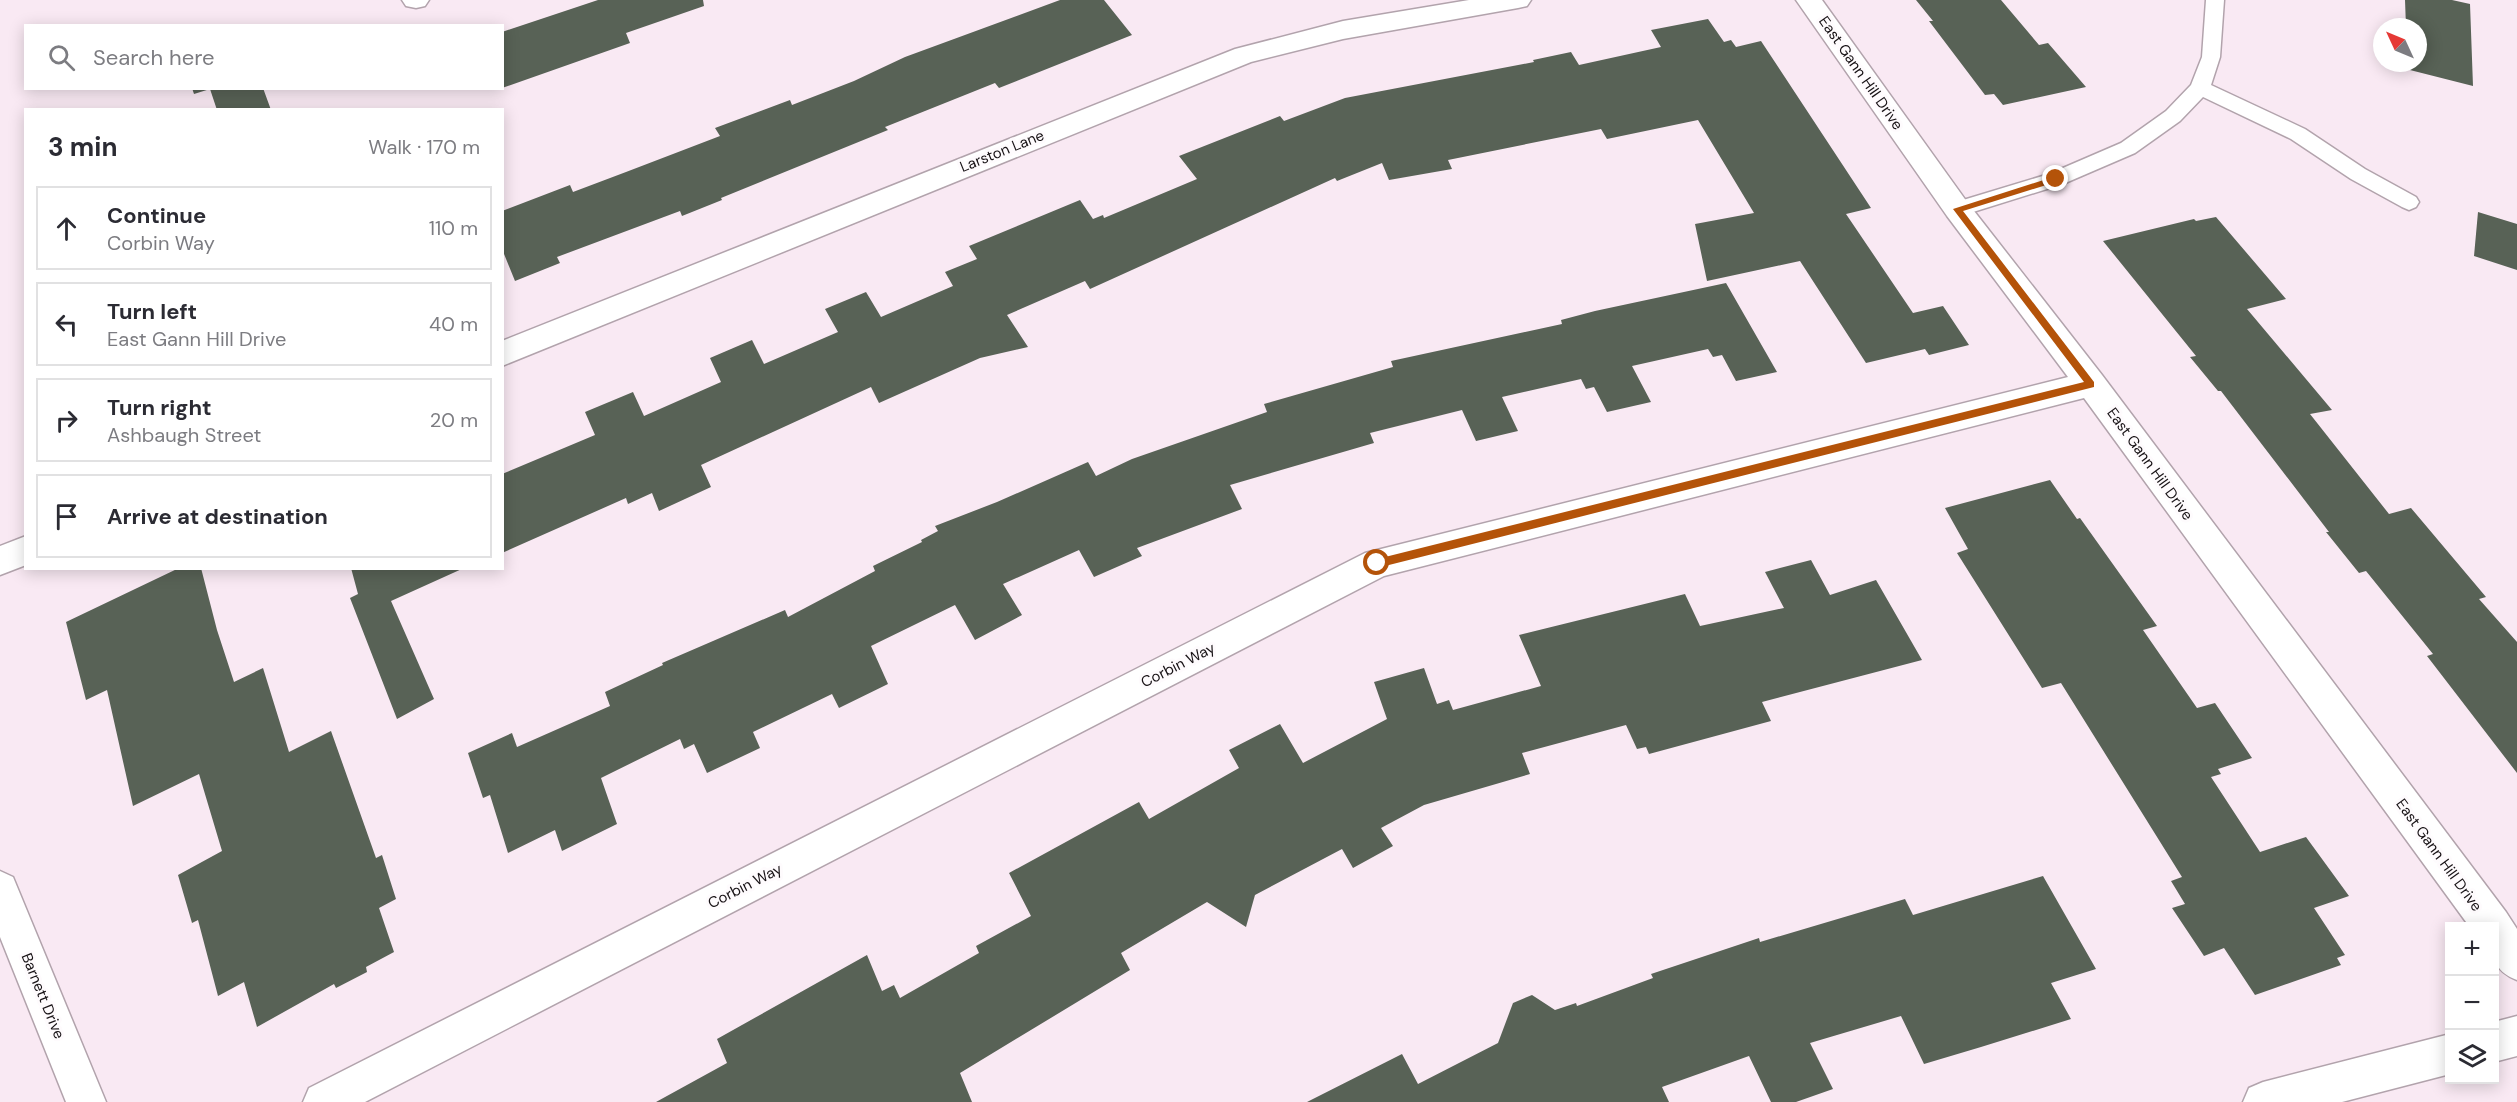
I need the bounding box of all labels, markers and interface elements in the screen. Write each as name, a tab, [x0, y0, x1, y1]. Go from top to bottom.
street label: East Gann Hill Drive	[1814, 12, 1908, 134]
north arrow	[2373, 18, 2427, 72]
search box	[24, 24, 504, 90]
icon: search	[45, 41, 78, 74]
text: Search here	[93, 43, 214, 72]
street label: Larston Lane	[957, 125, 1047, 177]
text: 3 min	[48, 130, 117, 164]
text: Walk · 170 m	[368, 134, 480, 160]
route end	[2042, 165, 2068, 191]
text: Continue	[107, 201, 206, 230]
icon: ahead	[50, 212, 83, 245]
text: 110 m	[429, 215, 478, 241]
text: Corbin Way	[107, 230, 215, 256]
text: Turn left	[107, 297, 197, 326]
icon: left	[50, 308, 83, 341]
text: 40 m	[429, 311, 478, 337]
text: East Gann Hill Drive	[107, 326, 286, 352]
text: Turn right	[107, 393, 212, 422]
icon: right	[50, 404, 83, 437]
street label: East Gann Hill Drive	[2102, 404, 2198, 524]
text: 20 m	[430, 407, 478, 433]
text: Ashbaugh Street	[107, 422, 261, 448]
icon: arrive	[50, 500, 83, 533]
text: Arrive at destination	[107, 502, 328, 531]
route start	[1363, 549, 1389, 575]
street label: Corbin Way	[1137, 637, 1219, 692]
street label: East Gann Hill Drive	[2391, 795, 2487, 915]
street label: Corbin Way	[704, 858, 786, 913]
map controls	[2445, 922, 2499, 1084]
button: +	[2445, 922, 2499, 976]
street label: Barnett Drive	[17, 950, 69, 1042]
button: −	[2445, 976, 2499, 1030]
button: layers	[2445, 1030, 2499, 1084]

